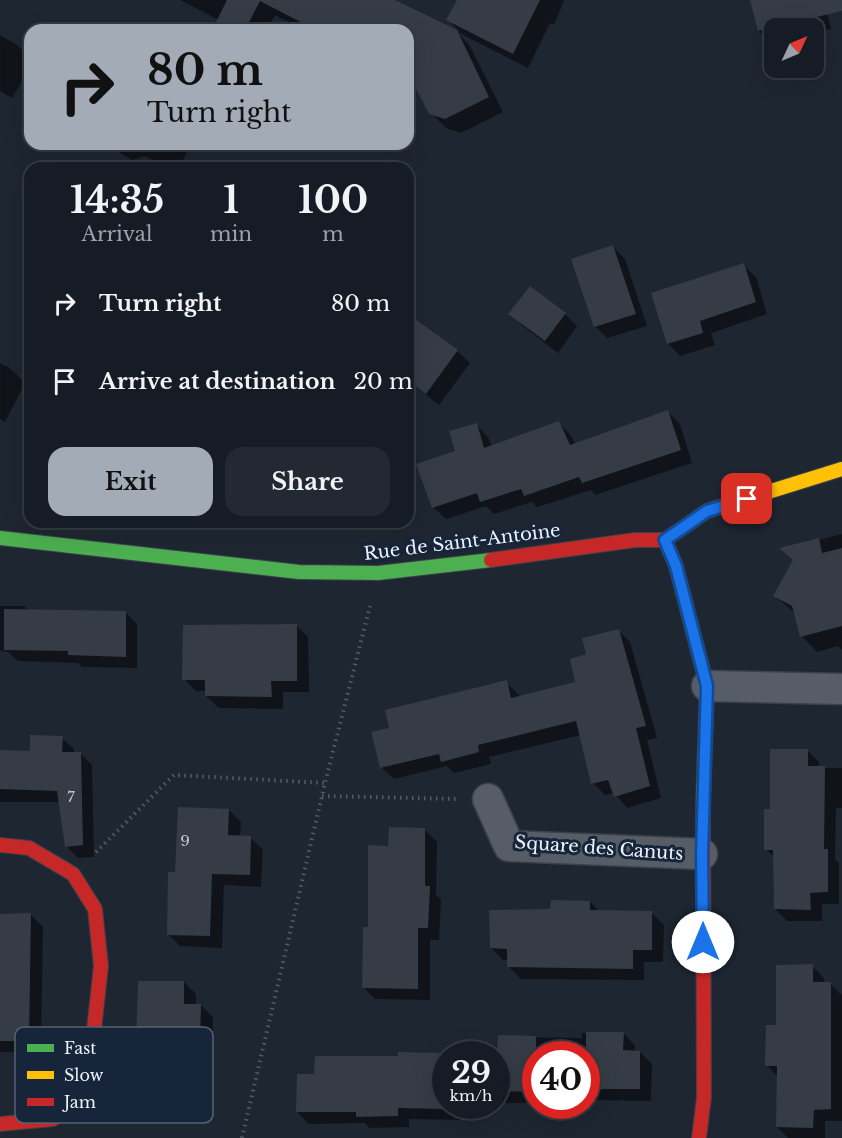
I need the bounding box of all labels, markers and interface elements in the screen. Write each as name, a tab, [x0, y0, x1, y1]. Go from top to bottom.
north arrow	[764, 18, 824, 78]
map controls	[764, 18, 824, 78]
text: 80 m	[147, 44, 263, 96]
icon: right	[48, 48, 126, 126]
text: Turn right	[147, 96, 291, 129]
text: 14:35	[70, 178, 164, 223]
text: 1	[223, 178, 239, 223]
text: 100	[298, 178, 368, 223]
text: Arrival	[82, 222, 152, 246]
text: min	[210, 222, 252, 246]
text: m	[322, 222, 344, 246]
icon: right	[48, 287, 81, 320]
text: Turn right	[99, 290, 221, 317]
text: 80 m	[331, 290, 390, 317]
icon: arrive	[48, 365, 81, 398]
text: Arrive at destination	[99, 368, 336, 395]
text: 20 m	[354, 368, 413, 395]
button: Exit	[48, 447, 213, 516]
button: Share	[225, 447, 390, 516]
pin	[721, 473, 772, 524]
icon: arrive	[730, 482, 763, 515]
street label: Rue de Saint-Antoine	[362, 519, 562, 565]
house number: 7	[67, 787, 75, 806]
house number: 9	[180, 831, 190, 850]
street label: Square des Canuts	[514, 831, 684, 865]
position arrow	[671, 910, 735, 974]
legend	[15, 1027, 213, 1123]
text: Fast	[64, 1038, 96, 1058]
speed limit sign: 40	[522, 1041, 600, 1119]
text: 29	[451, 1054, 491, 1091]
text: Slow	[64, 1065, 104, 1085]
text: km/h	[450, 1086, 492, 1105]
text: Jam	[62, 1092, 96, 1112]

